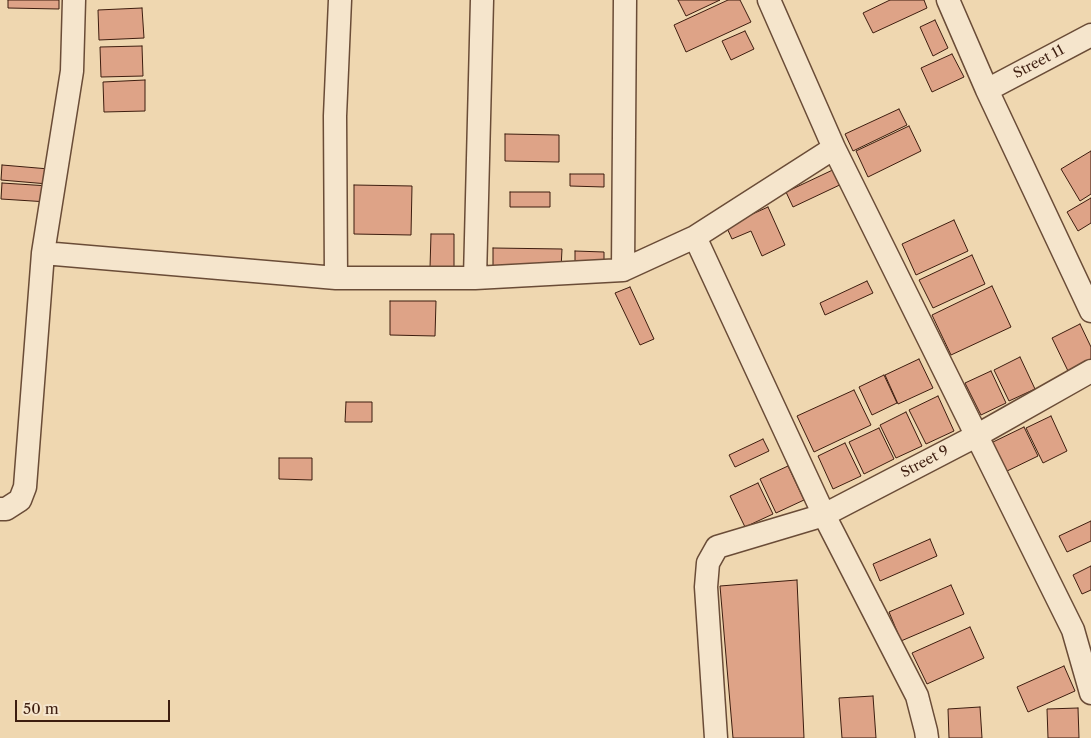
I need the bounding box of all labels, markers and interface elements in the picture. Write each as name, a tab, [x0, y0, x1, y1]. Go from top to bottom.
street label: Street 11	[1011, 42, 1067, 82]
street label: Street 9	[898, 442, 952, 482]
scale bar	[18, 690, 172, 722]
text: 50 m	[23, 699, 59, 718]

